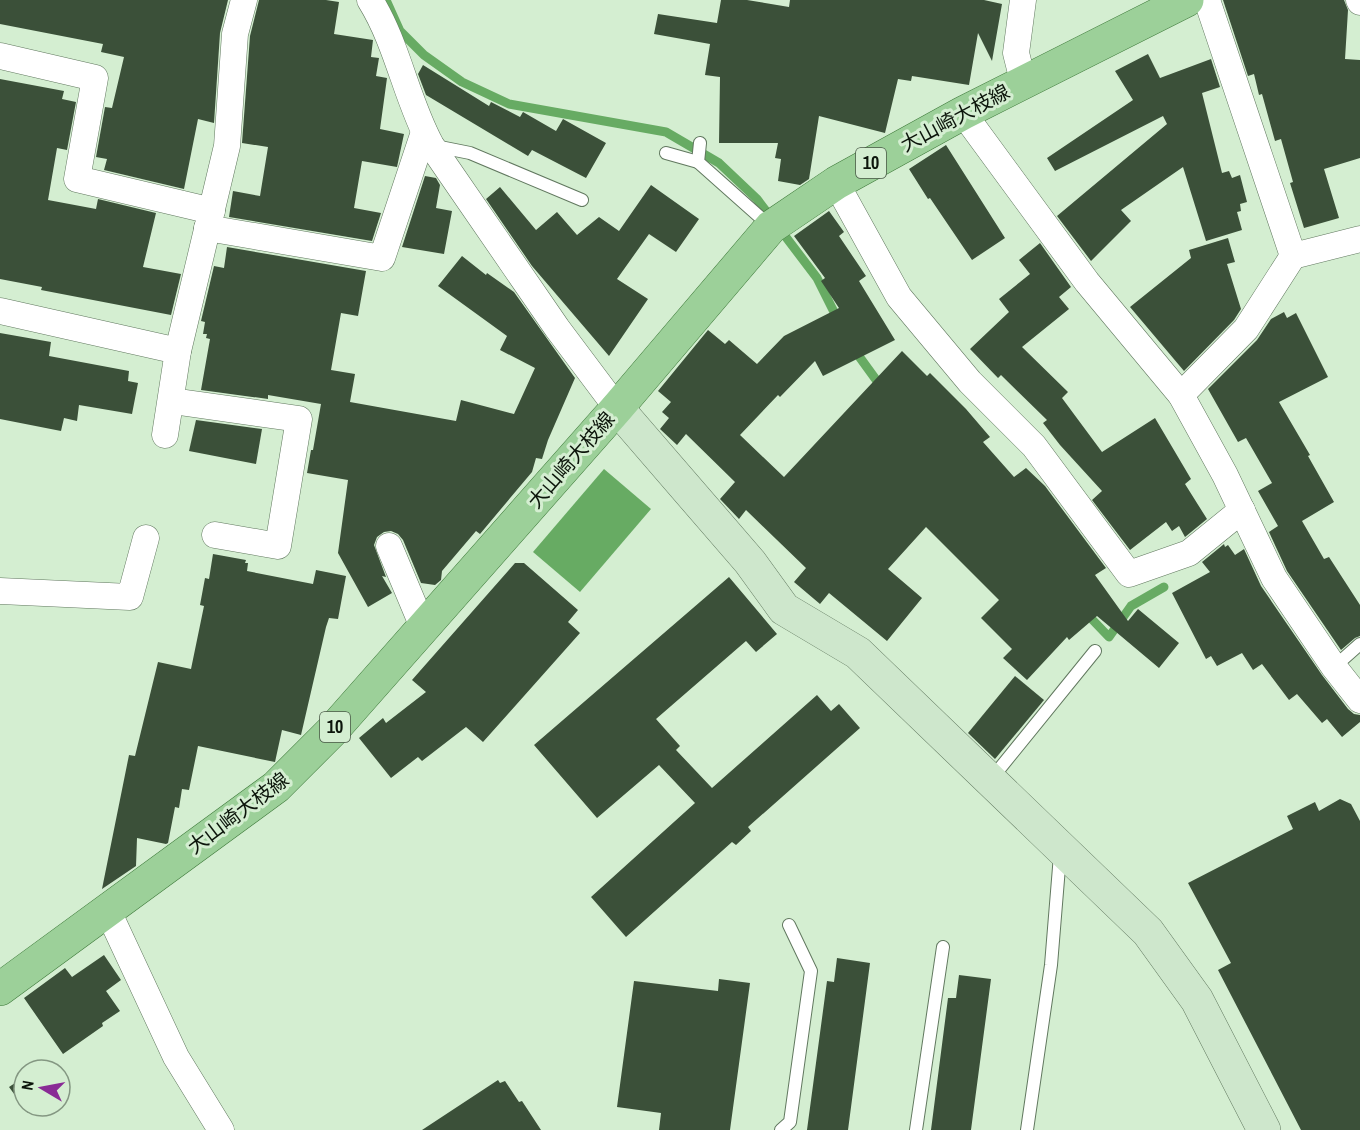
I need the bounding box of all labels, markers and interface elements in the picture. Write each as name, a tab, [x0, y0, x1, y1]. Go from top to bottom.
street label: 大山崎大枝線	[895, 77, 1014, 158]
road number: 10	[856, 148, 886, 178]
street label: 大山崎大枝線	[521, 406, 620, 514]
road number: 10	[320, 712, 350, 742]
street label: 大山崎大枝線	[182, 766, 294, 859]
north arrow	[12, 1058, 72, 1118]
text: N	[16, 1079, 39, 1092]

